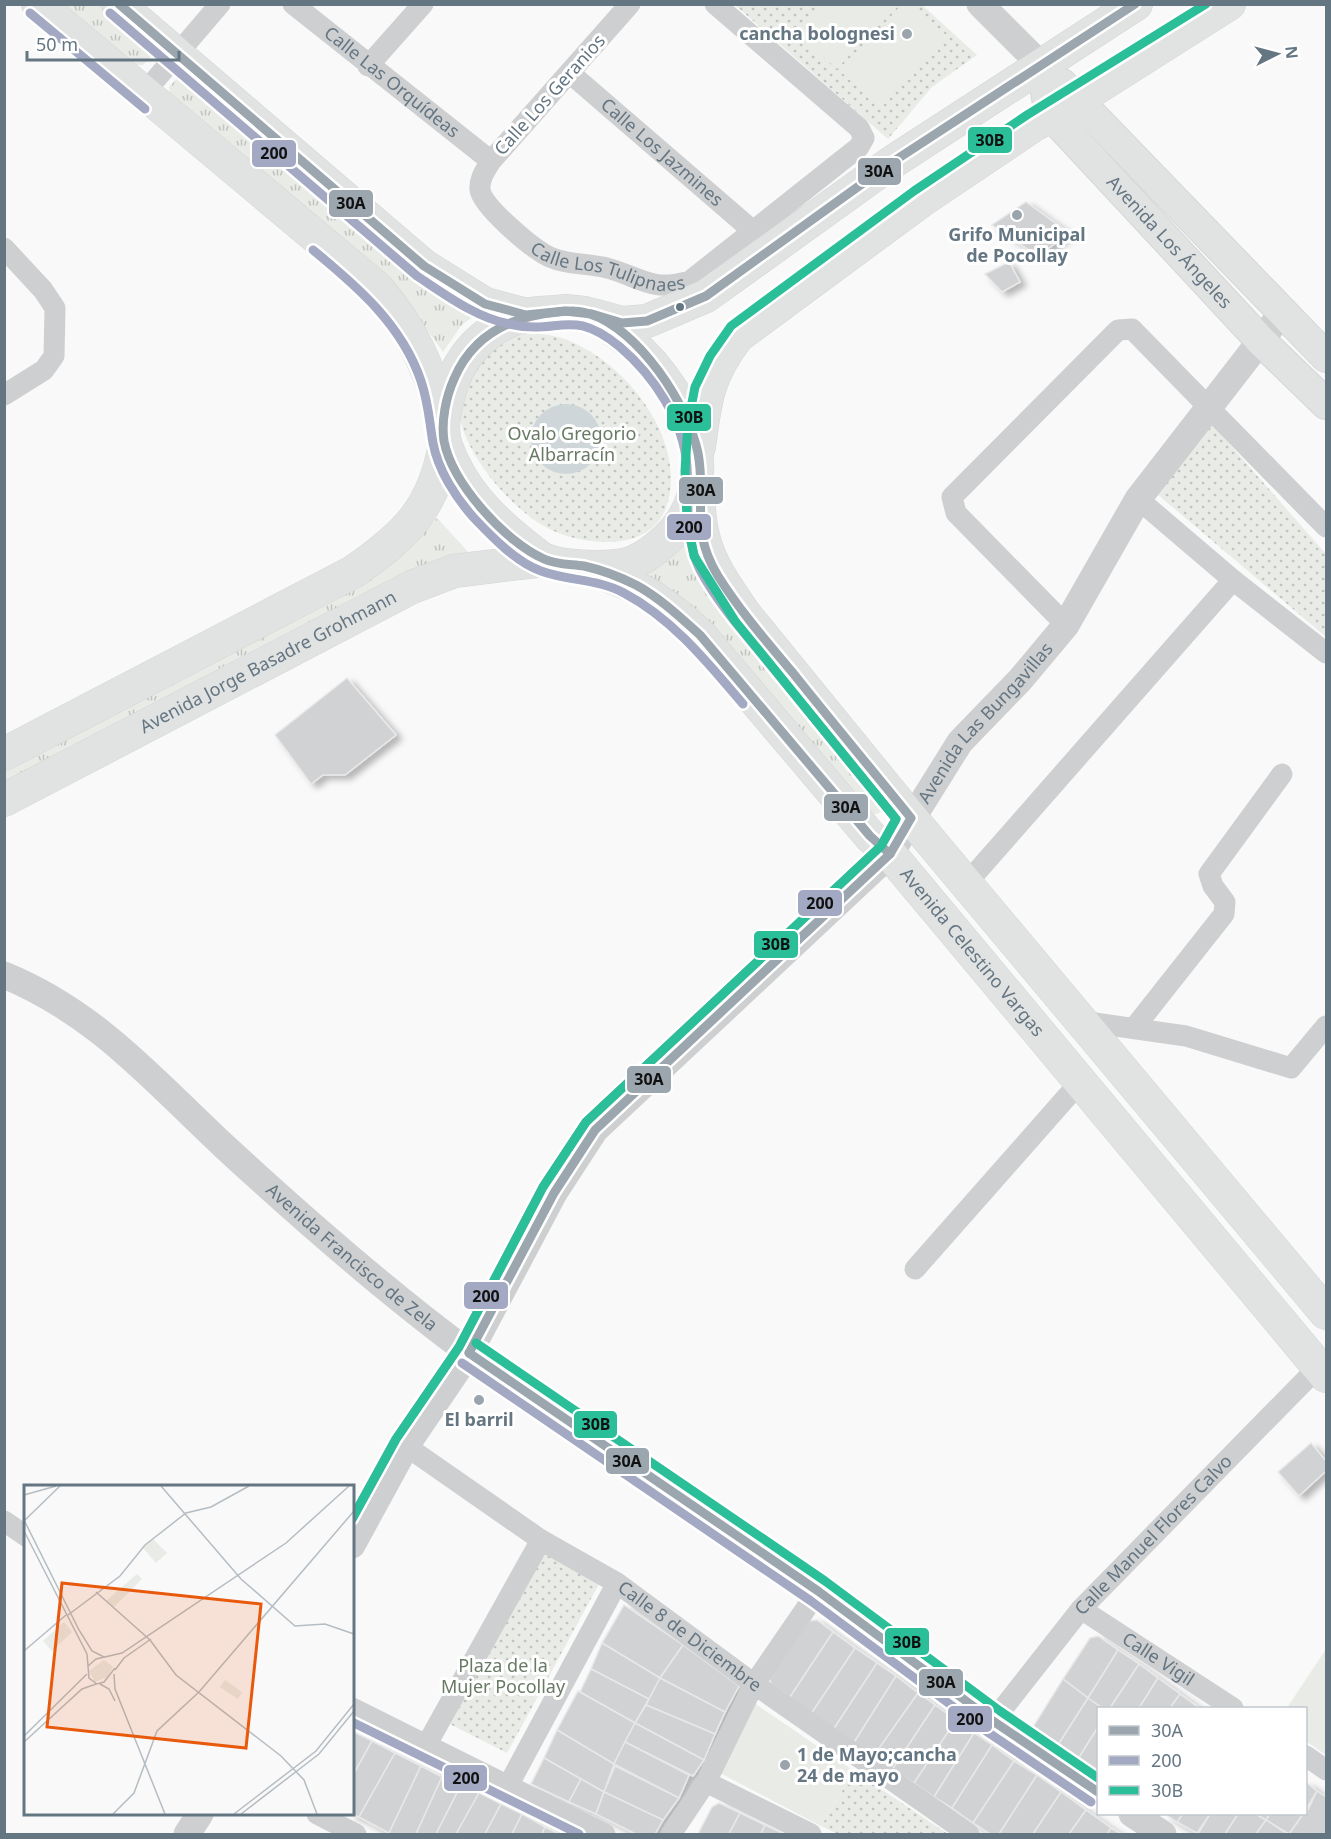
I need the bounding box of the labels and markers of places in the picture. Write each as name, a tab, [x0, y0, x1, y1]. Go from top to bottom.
place label: cancha bolognesi	[739, 21, 895, 45]
marker: cancha bolognesi	[900, 27, 914, 41]
marker: Grifo Municipal de Pocollay	[1010, 208, 1024, 222]
place label: Grifo Municipal de Pocollay	[948, 222, 1086, 267]
unlabelled marker	[674, 301, 686, 313]
marker: El barril	[472, 1393, 486, 1407]
place label: El barril	[444, 1407, 514, 1431]
place label: 1 de Mayo;cancha 24 de mayo	[797, 1742, 957, 1787]
marker: 1 de Mayo;cancha 24 de mayo	[778, 1758, 792, 1772]

